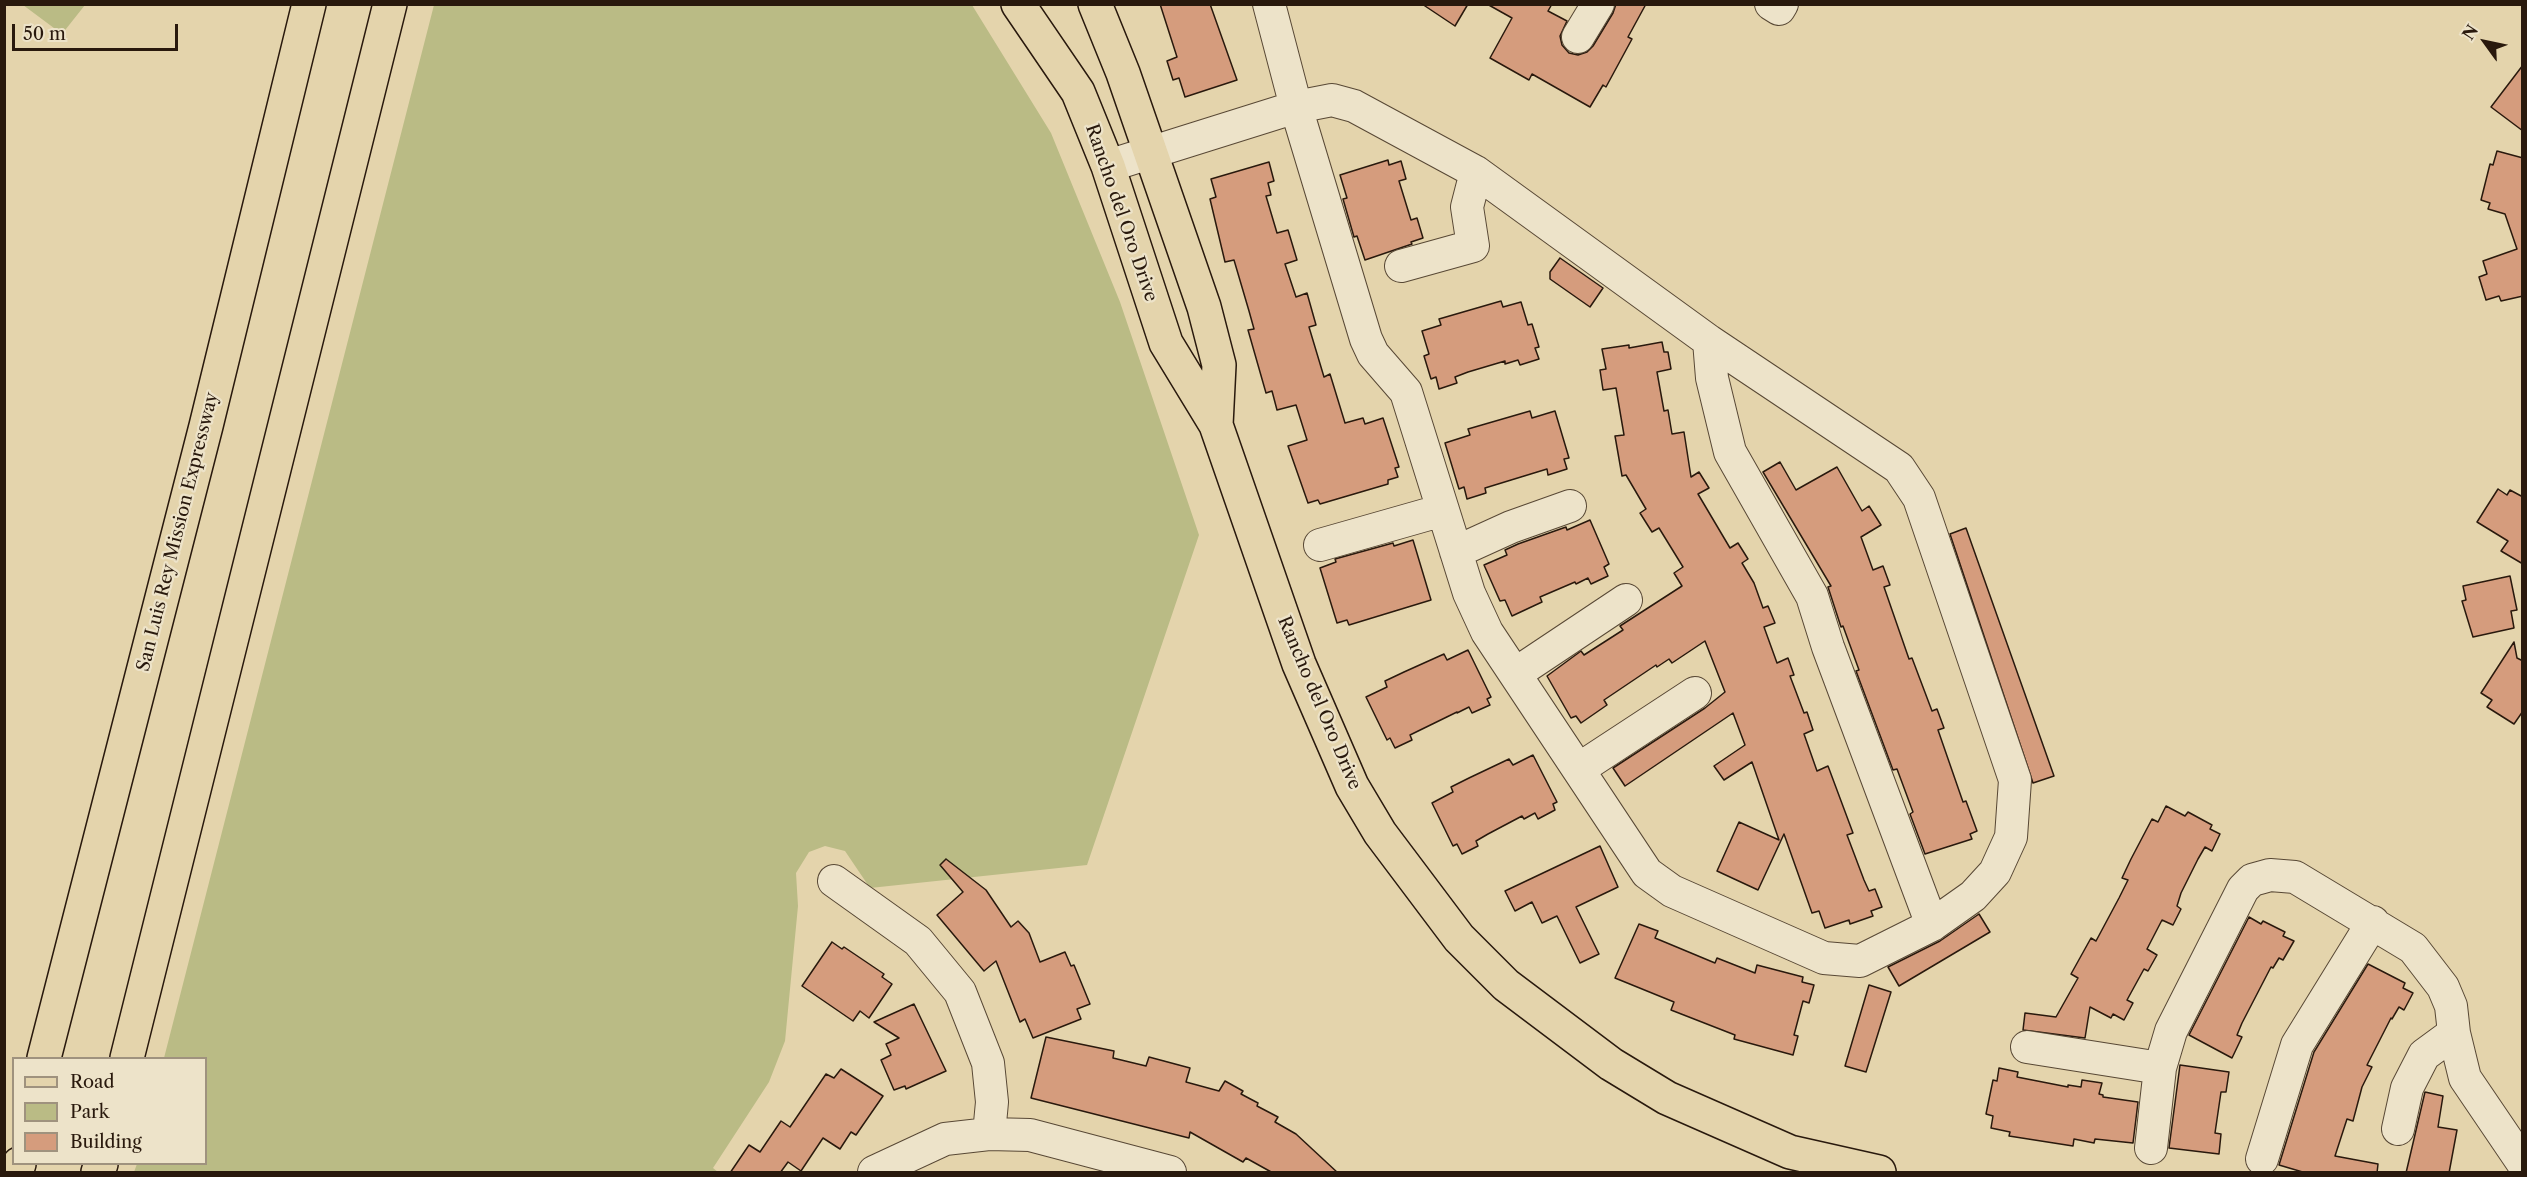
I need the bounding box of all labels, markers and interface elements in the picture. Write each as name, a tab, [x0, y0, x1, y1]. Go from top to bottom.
scale bar	[15, 12, 182, 50]
north arrow	[2455, 12, 2515, 72]
text: N	[2458, 21, 2482, 43]
text: 50 m	[23, 23, 66, 45]
street label: Rancho del Oro Drive	[1080, 121, 1162, 305]
street label: San Luis Rey Mission Expressway	[133, 390, 223, 674]
street label: Rancho del Oro Drive	[1273, 613, 1365, 793]
legend	[12, 1057, 207, 1165]
text: Road	[70, 1071, 115, 1093]
text: Park	[70, 1101, 109, 1123]
text: Building	[70, 1131, 142, 1153]

